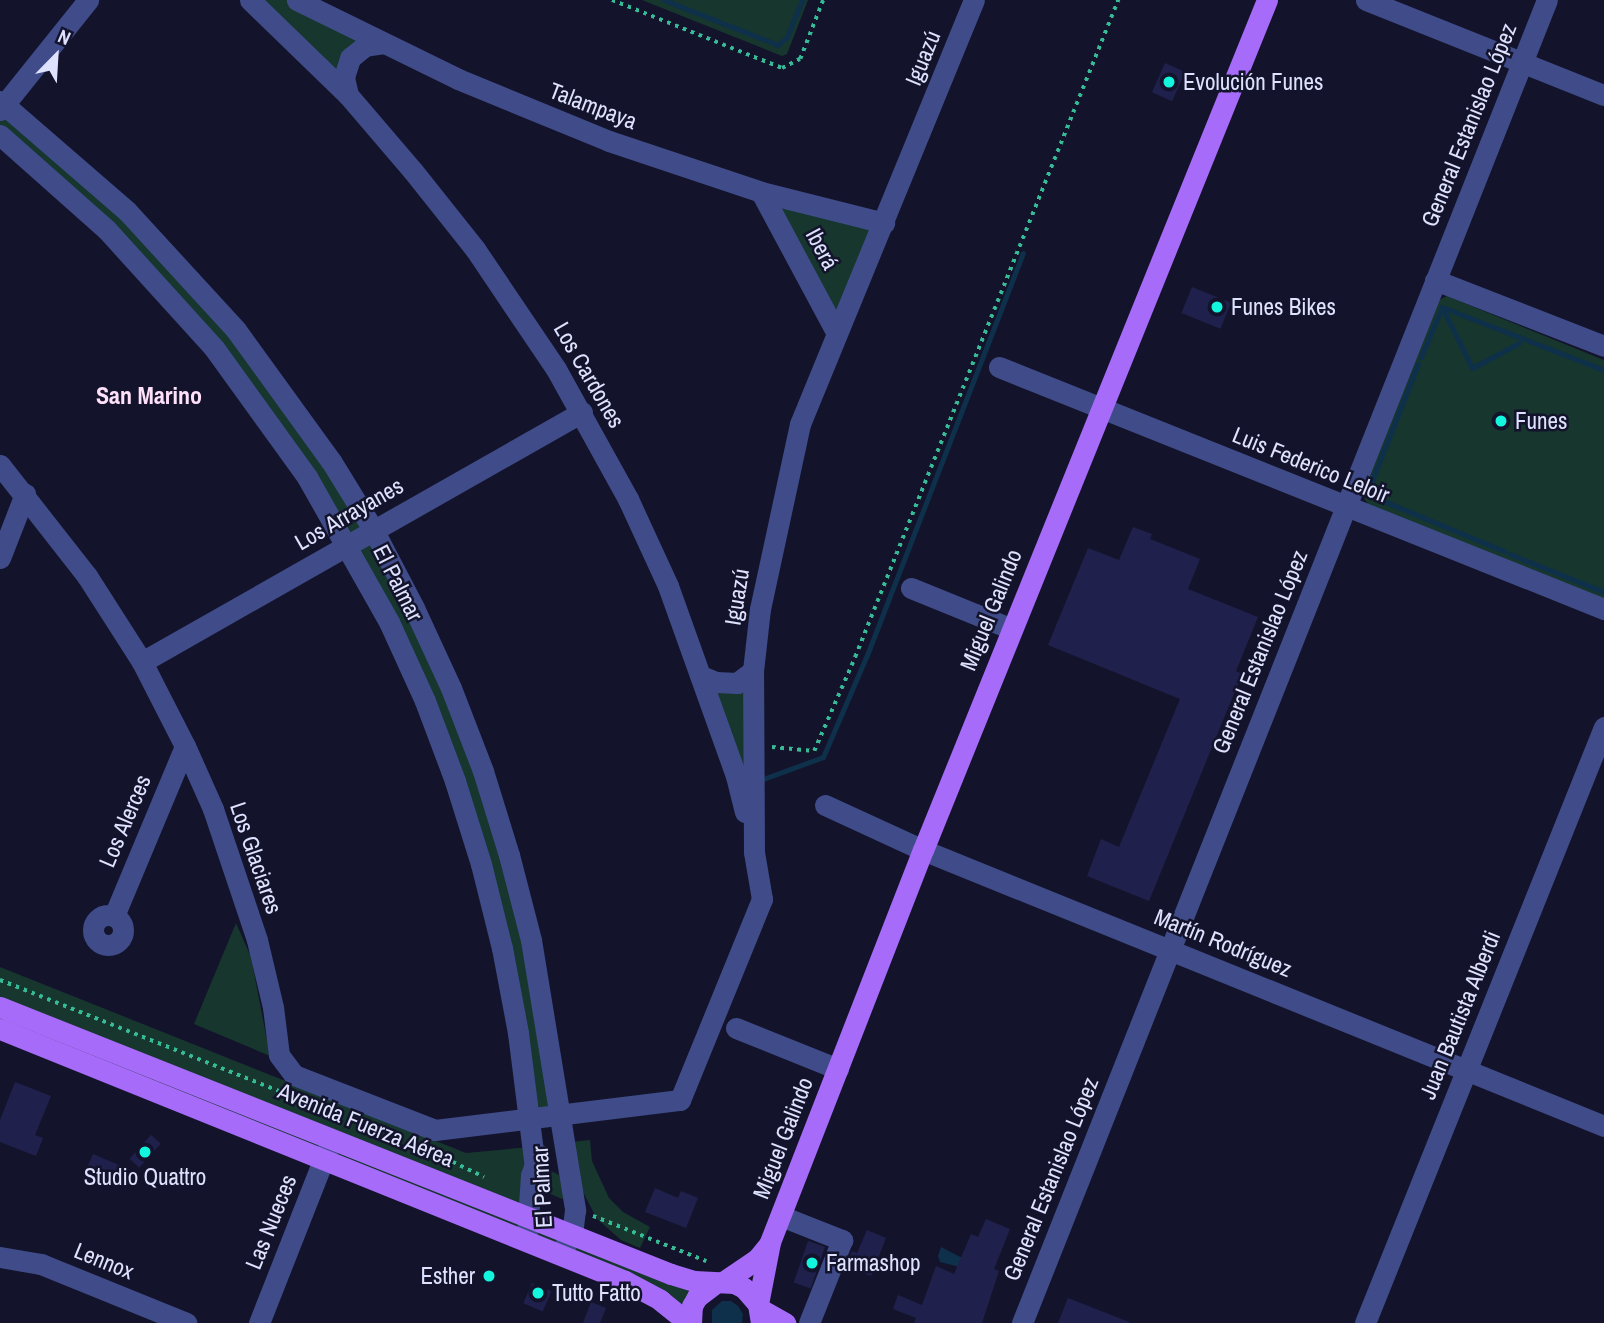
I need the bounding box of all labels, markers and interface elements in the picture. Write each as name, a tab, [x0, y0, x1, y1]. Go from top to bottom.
street label: General Estanislao López	[1416, 19, 1522, 231]
north arrow	[21, 21, 91, 91]
text: N	[54, 23, 75, 51]
street label: Iguazú	[900, 27, 946, 89]
place label: Evolución Funes	[1183, 68, 1323, 96]
marker: Evolución Funes	[1161, 74, 1177, 90]
street label: Talampaya	[545, 77, 641, 135]
street label: Iberá	[800, 224, 844, 274]
place label: Funes Bikes	[1231, 293, 1336, 321]
marker: Funes Bikes	[1209, 299, 1225, 315]
street label: Los Cardones	[548, 317, 630, 433]
district label: San Marino	[96, 382, 202, 410]
place label: Funes	[1515, 407, 1567, 435]
marker: Funes	[1493, 413, 1509, 429]
street label: Luis Federico Leloir	[1228, 421, 1394, 509]
street label: Los Arrayanes	[289, 472, 409, 556]
street label: El Palmar	[367, 540, 429, 626]
street label: Miguel Galindo	[954, 546, 1028, 674]
street label: General Estanislao López	[1207, 546, 1313, 758]
street label: Iguazú	[719, 567, 755, 627]
street label: Los Alerces	[93, 770, 157, 872]
street label: Los Glaciares	[224, 798, 288, 918]
street label: Martín Rodríguez	[1150, 903, 1296, 983]
street label: Juan Bautista Alberdi	[1413, 926, 1507, 1104]
street label: Miguel Galindo	[747, 1073, 819, 1203]
street label: General Estanislao López	[998, 1073, 1104, 1285]
street label: Avenida Fuerza Aérea	[273, 1077, 459, 1173]
marker: Studio Quattro	[137, 1144, 153, 1160]
street label: El Palmar	[526, 1145, 558, 1229]
place label: Studio Quattro	[84, 1163, 206, 1191]
street label: Las Nueces	[240, 1171, 302, 1273]
street label: Lennox	[70, 1237, 138, 1285]
place label: Farmashop	[826, 1249, 920, 1277]
marker: Farmashop	[804, 1255, 820, 1271]
place label: Esther	[420, 1262, 475, 1290]
marker: Esther	[481, 1268, 497, 1284]
place label: Tutto Fatto	[552, 1279, 641, 1307]
marker: Tutto Fatto	[530, 1285, 546, 1301]

